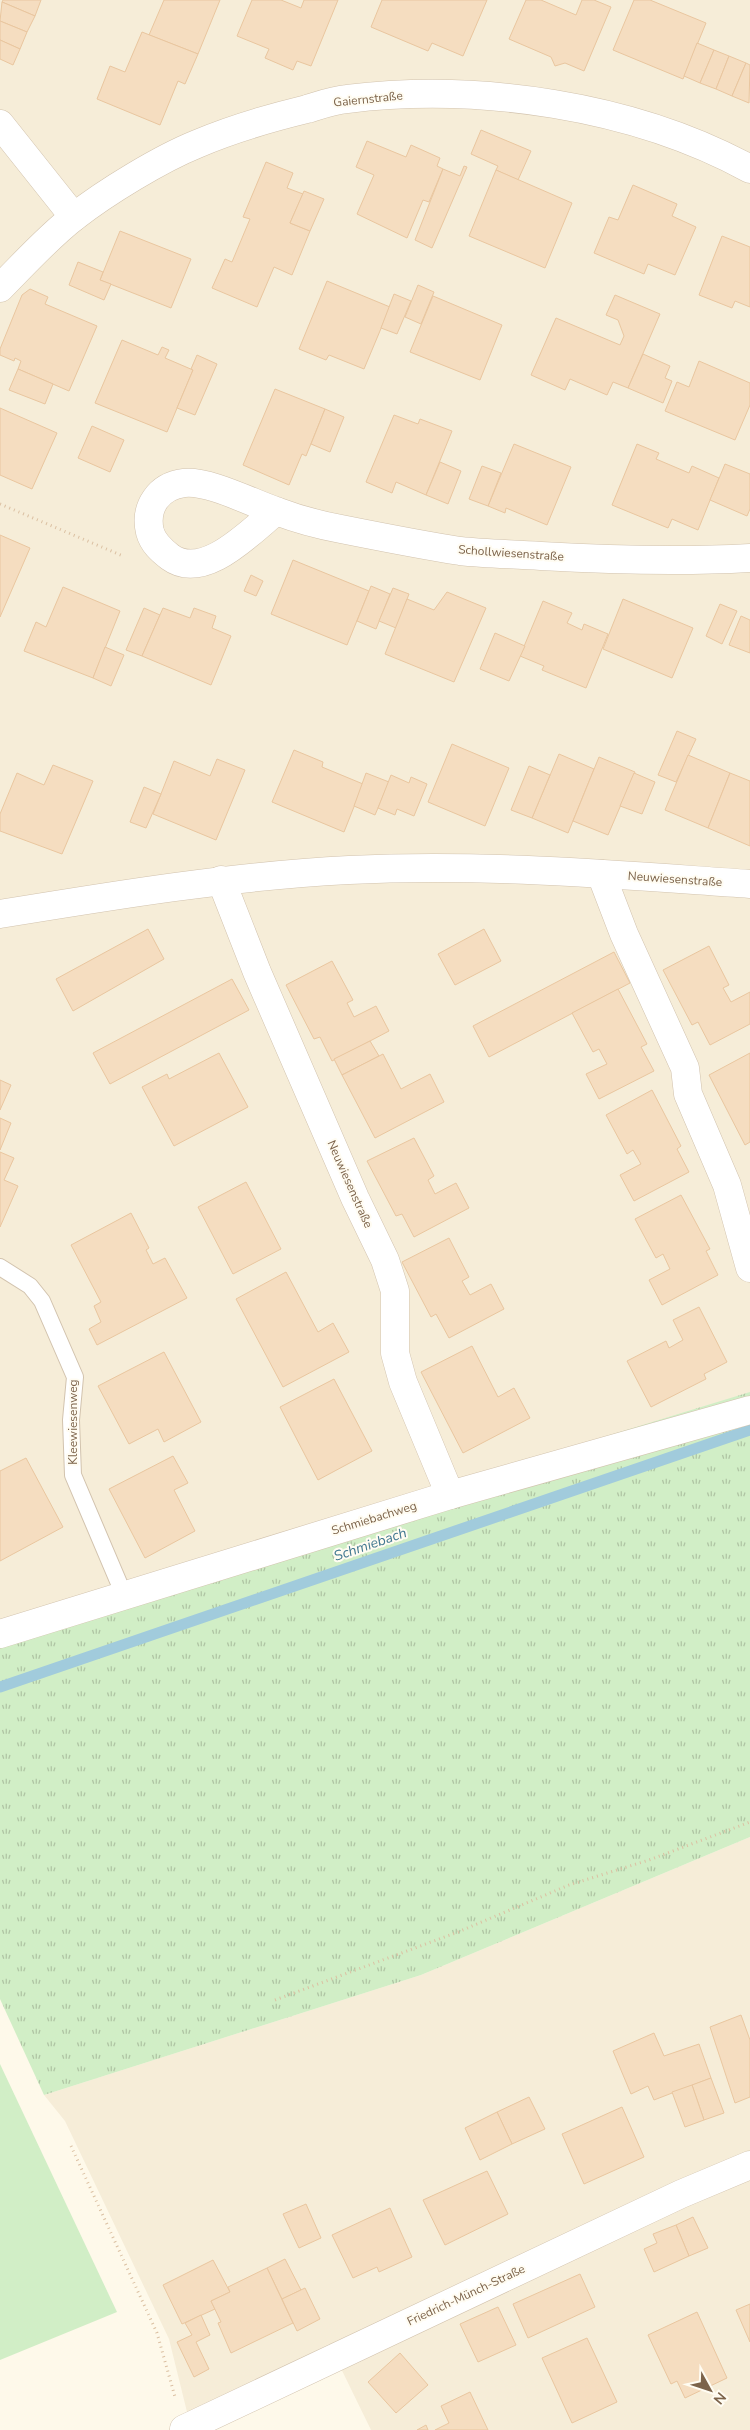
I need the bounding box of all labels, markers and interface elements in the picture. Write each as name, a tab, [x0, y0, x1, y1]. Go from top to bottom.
street label: Gaiernstraße	[333, 87, 403, 111]
street label: Schollwiesenstraße	[458, 541, 564, 565]
street label: Neuwiesenstraße	[627, 868, 723, 890]
street label: Neuwiesenstraße	[323, 1138, 377, 1230]
street label: Kleewiesenweg	[65, 1379, 81, 1465]
street label: Schmiebachweg	[329, 1497, 419, 1539]
water label: Schmiebach	[331, 1523, 409, 1566]
street label: Friedrich-Münch-Straße	[404, 2261, 528, 2329]
north arrow	[685, 2365, 735, 2415]
text: N	[709, 2388, 730, 2408]

